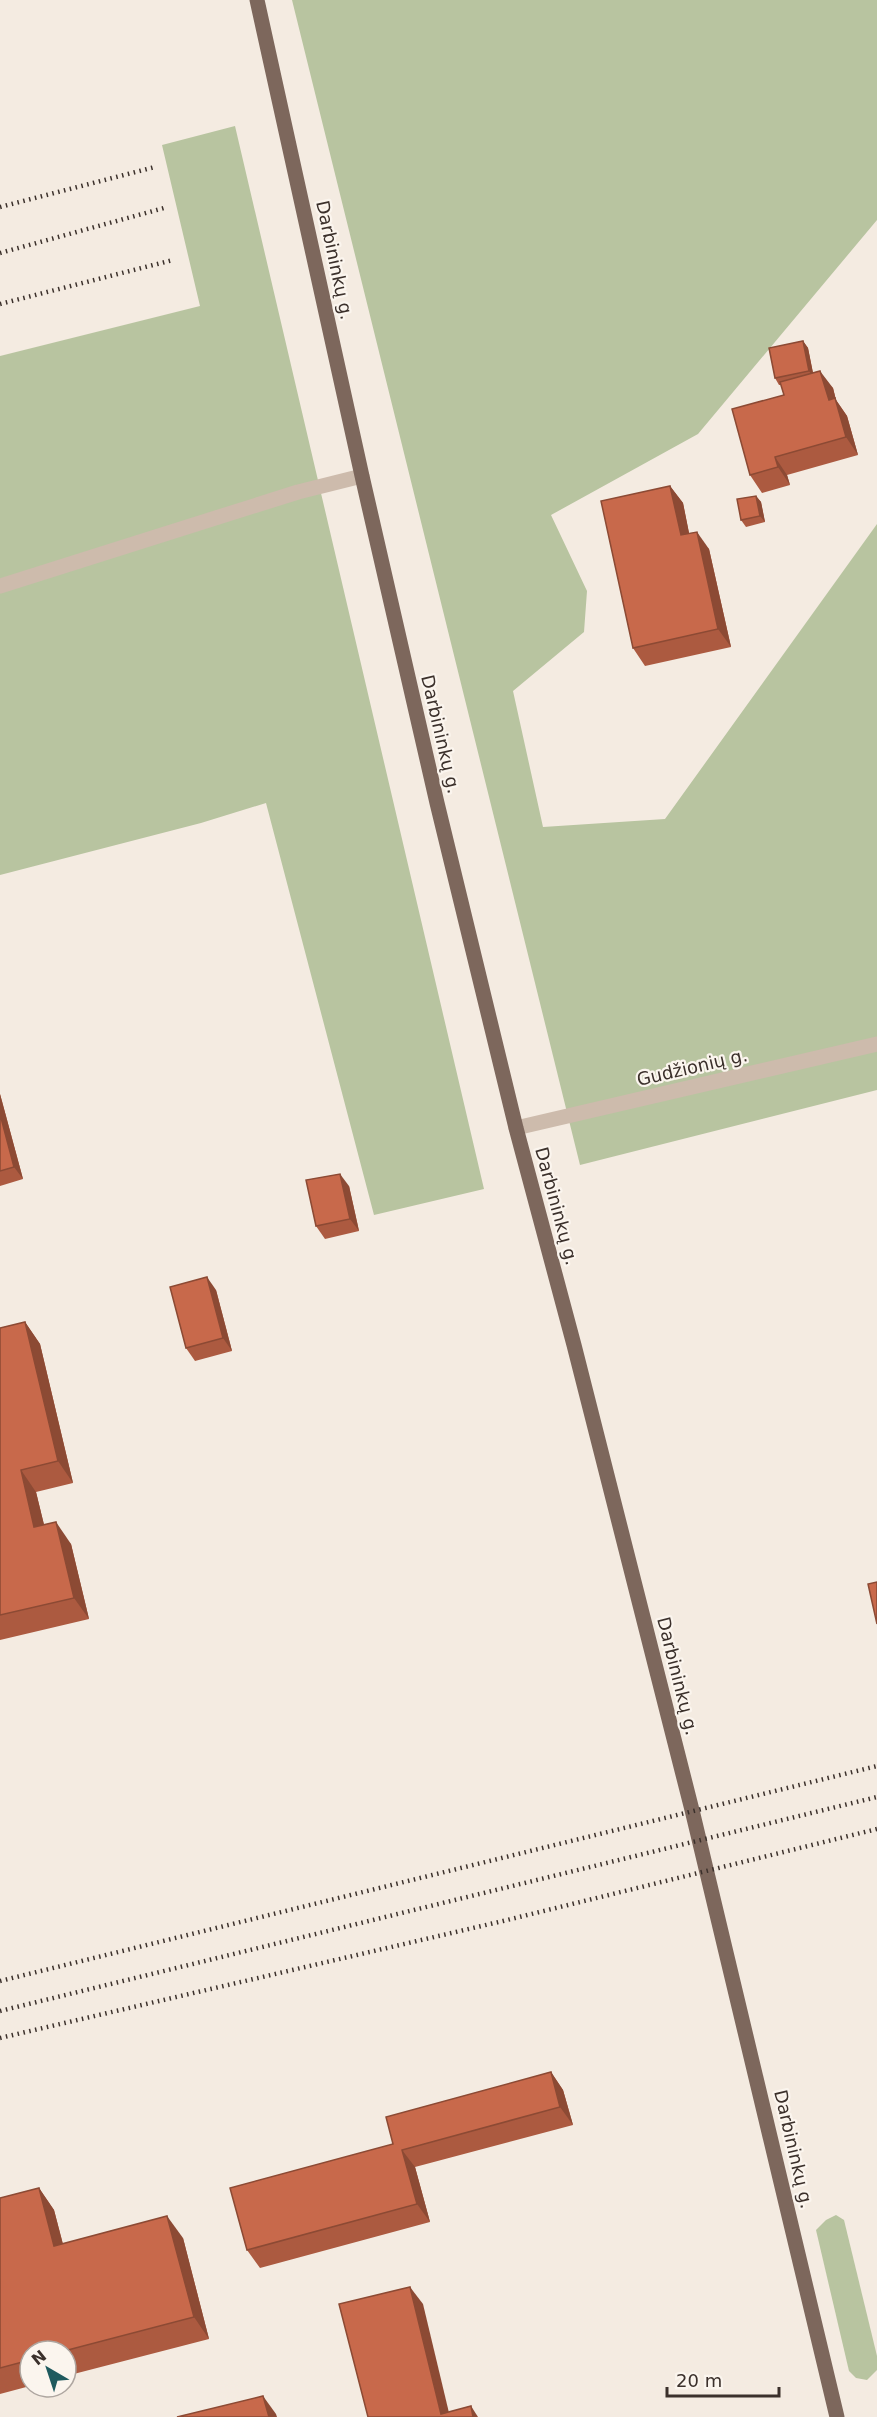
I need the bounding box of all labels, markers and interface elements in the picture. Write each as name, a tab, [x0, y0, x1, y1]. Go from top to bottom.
street label: Darbininkų g.	[312, 199, 358, 321]
street label: Darbininkų g.	[417, 673, 465, 795]
street label: Gudžionių g.	[635, 1044, 749, 1090]
street label: Darbininkų g.	[531, 1145, 583, 1267]
street label: Darbininkų g.	[653, 1615, 703, 1737]
street label: Darbininkų g.	[770, 2088, 818, 2210]
north arrow	[18, 2339, 78, 2399]
text: N	[28, 2346, 50, 2369]
scale bar	[667, 2360, 780, 2398]
text: 20 m	[676, 2370, 722, 2391]

